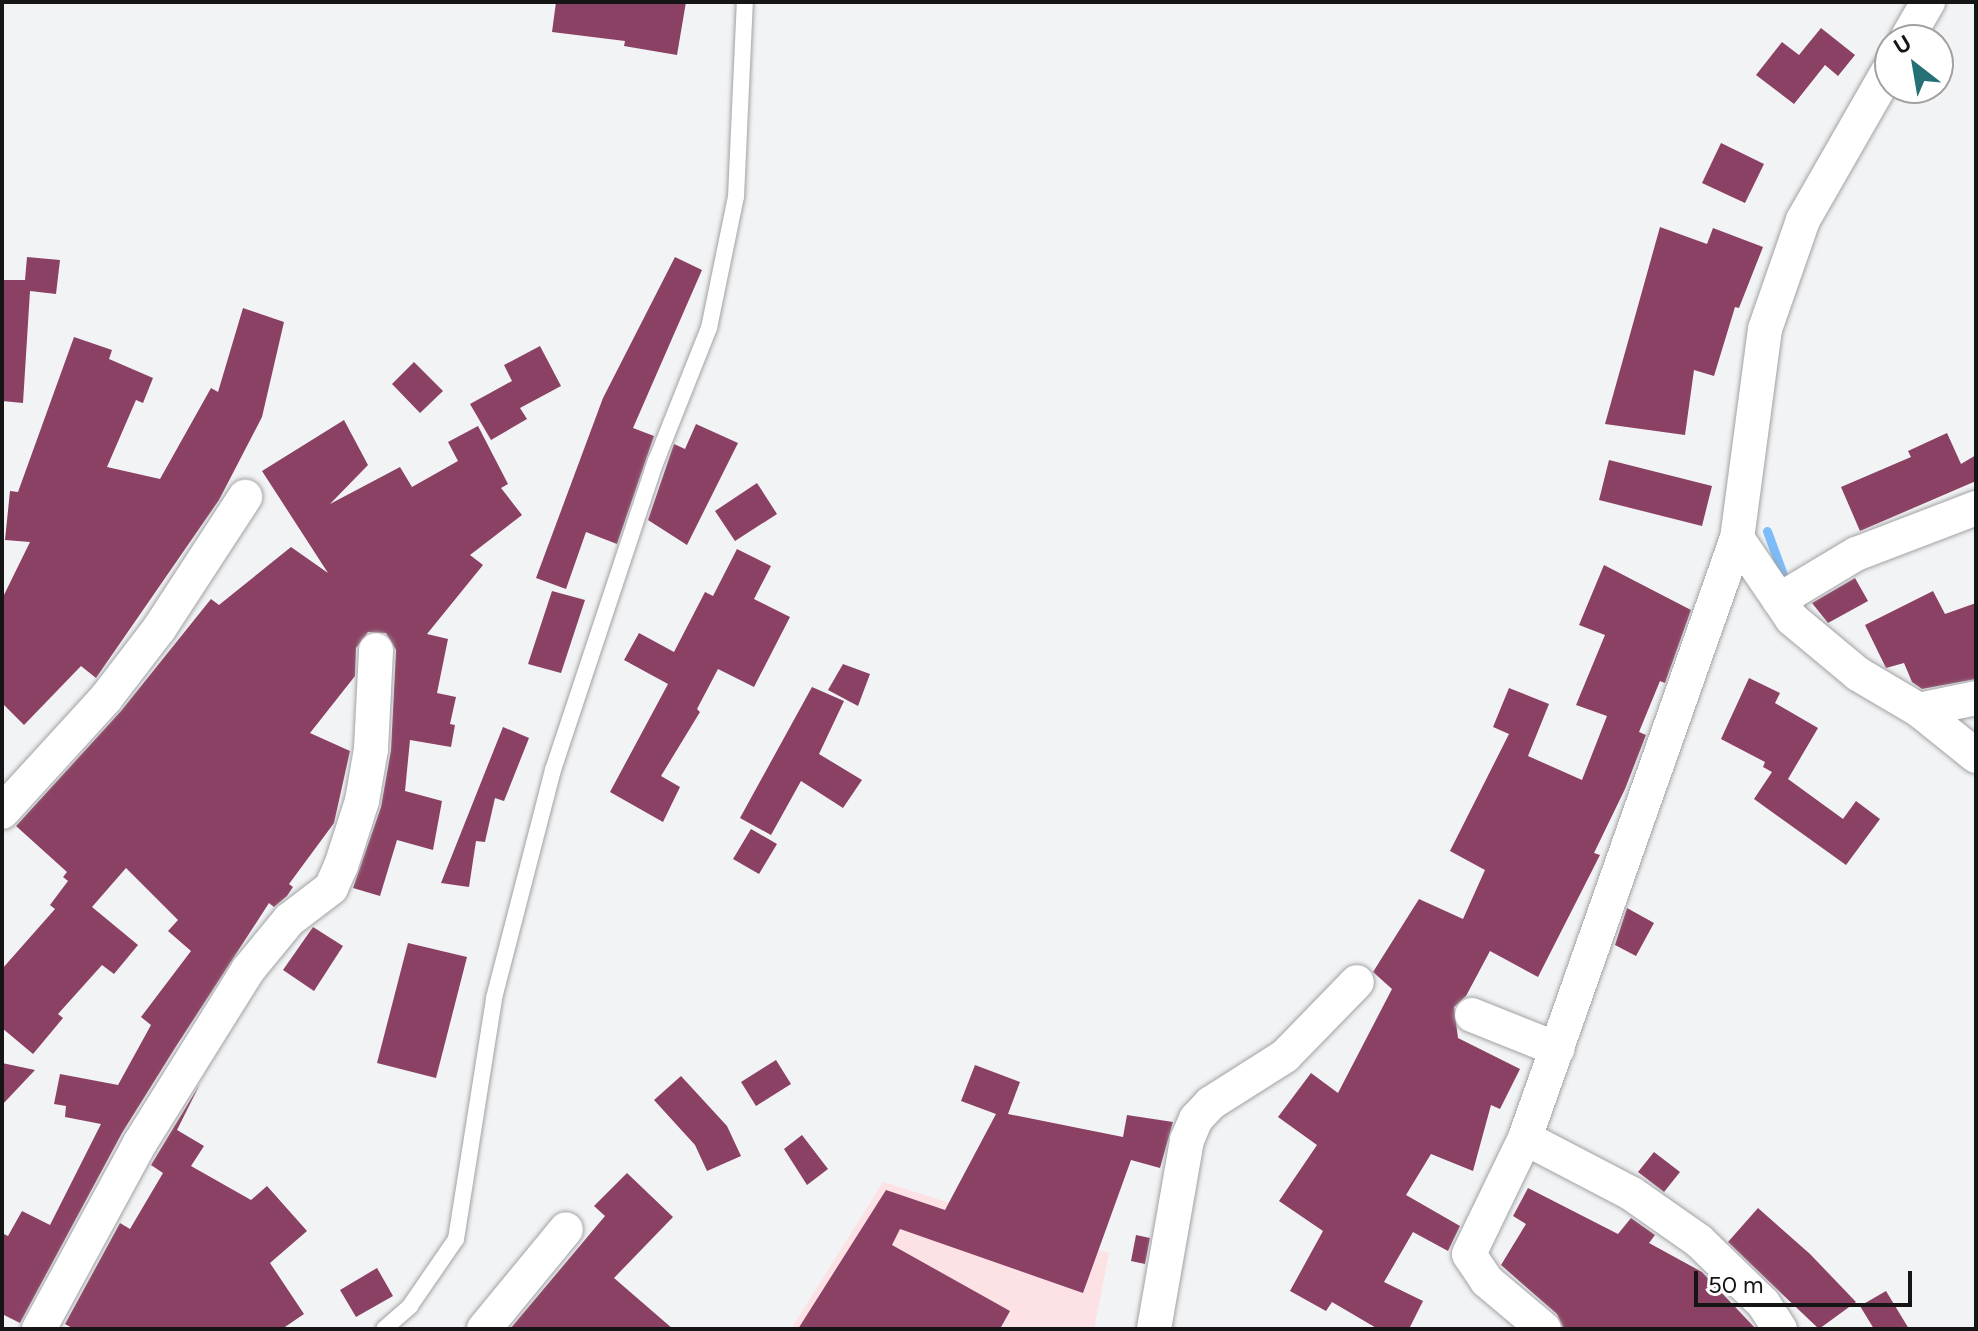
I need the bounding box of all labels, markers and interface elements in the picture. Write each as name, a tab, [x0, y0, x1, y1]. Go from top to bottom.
north arrow	[1874, 24, 1954, 104]
text: U	[1889, 29, 1916, 60]
scale bar	[1698, 1255, 1916, 1305]
text: 50 m	[1708, 1270, 1764, 1299]

